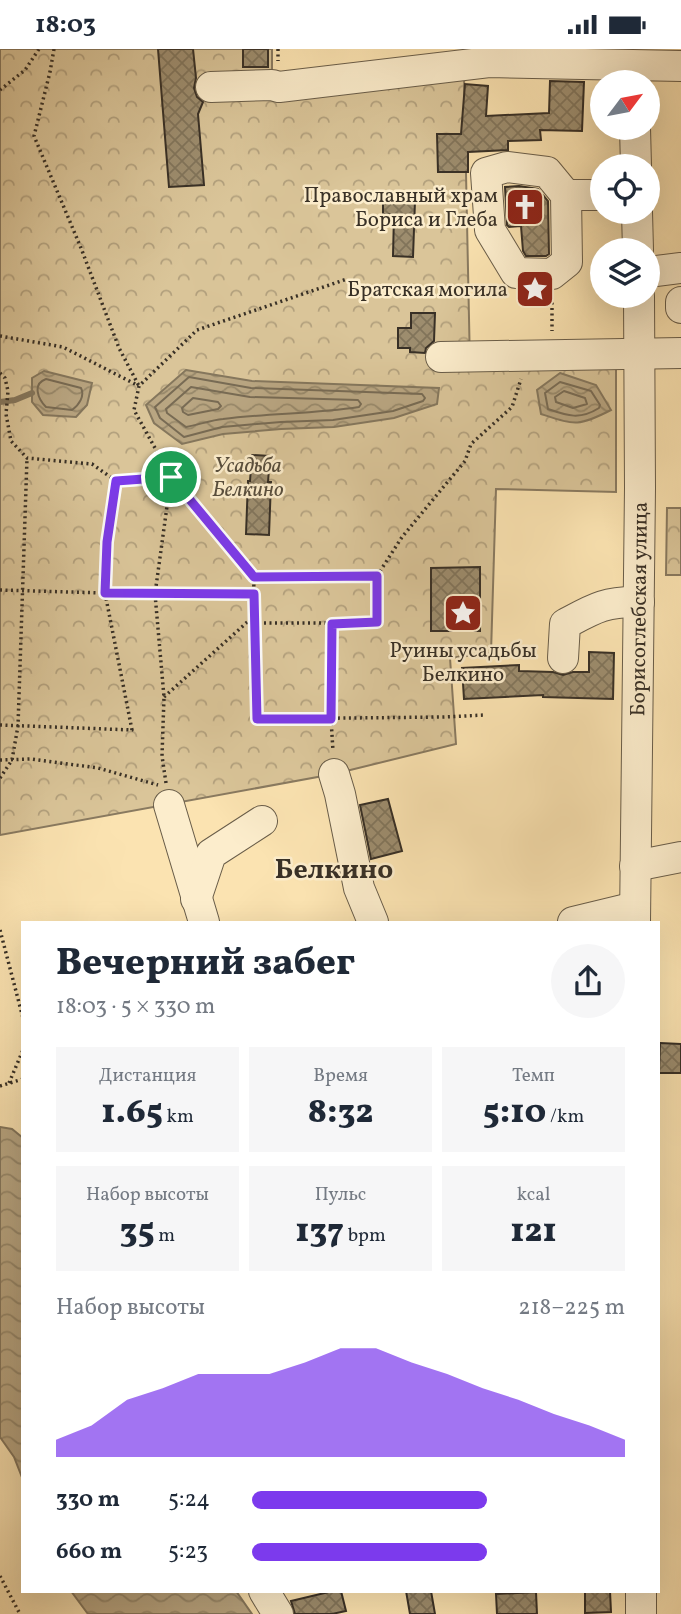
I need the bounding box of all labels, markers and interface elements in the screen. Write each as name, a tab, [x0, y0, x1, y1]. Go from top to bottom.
text: 18:03	[35, 7, 96, 43]
north arrow	[590, 70, 660, 140]
map controls	[590, 70, 660, 308]
button: locate	[590, 154, 660, 224]
place label: Православный храм Бориса и Глеба	[304, 182, 498, 235]
church icon: Православный храм Бориса и Глеба	[504, 186, 546, 228]
button: layers	[590, 238, 660, 308]
place icon: Братская могила	[514, 268, 556, 310]
place label: Братская могила	[347, 276, 508, 305]
pin	[141, 447, 201, 507]
park label: Усадьба Белкино	[212, 452, 284, 505]
icon: arrive	[152, 458, 190, 496]
street label: Борисоглебская улица	[624, 502, 656, 717]
place icon: Руины усадьбы Белкино	[442, 592, 484, 634]
place label: Руины усадьбы Белкино	[390, 637, 537, 690]
district label: Белкино	[275, 851, 393, 890]
text: Вечерний забег	[56, 938, 355, 991]
button: share	[551, 944, 625, 1018]
text: 18:03 · 5 × 330 m	[56, 991, 215, 1023]
text: Дистанция	[99, 1063, 196, 1089]
text: Время	[313, 1063, 368, 1089]
text: Темп	[512, 1063, 555, 1089]
text: 1.65	[101, 1089, 163, 1137]
text: 8:32	[307, 1089, 374, 1137]
text: 5:10	[483, 1089, 546, 1137]
text: km	[163, 1104, 194, 1130]
text: /km	[546, 1104, 584, 1130]
text: Набор высоты	[86, 1182, 209, 1208]
text: Пульс	[315, 1182, 366, 1208]
text: kcal	[517, 1182, 550, 1208]
text: 35	[120, 1208, 155, 1256]
text: 137	[295, 1208, 344, 1256]
text: 121	[510, 1208, 557, 1256]
text: m	[155, 1223, 175, 1249]
text: bpm	[344, 1223, 386, 1249]
text: Набор высоты	[56, 1292, 205, 1324]
text: 218–225 m	[518, 1292, 625, 1324]
text: 330 m	[56, 1484, 120, 1516]
text: 5:24	[168, 1484, 210, 1516]
text: 660 m	[56, 1536, 122, 1568]
text: 5:23	[168, 1536, 208, 1568]

